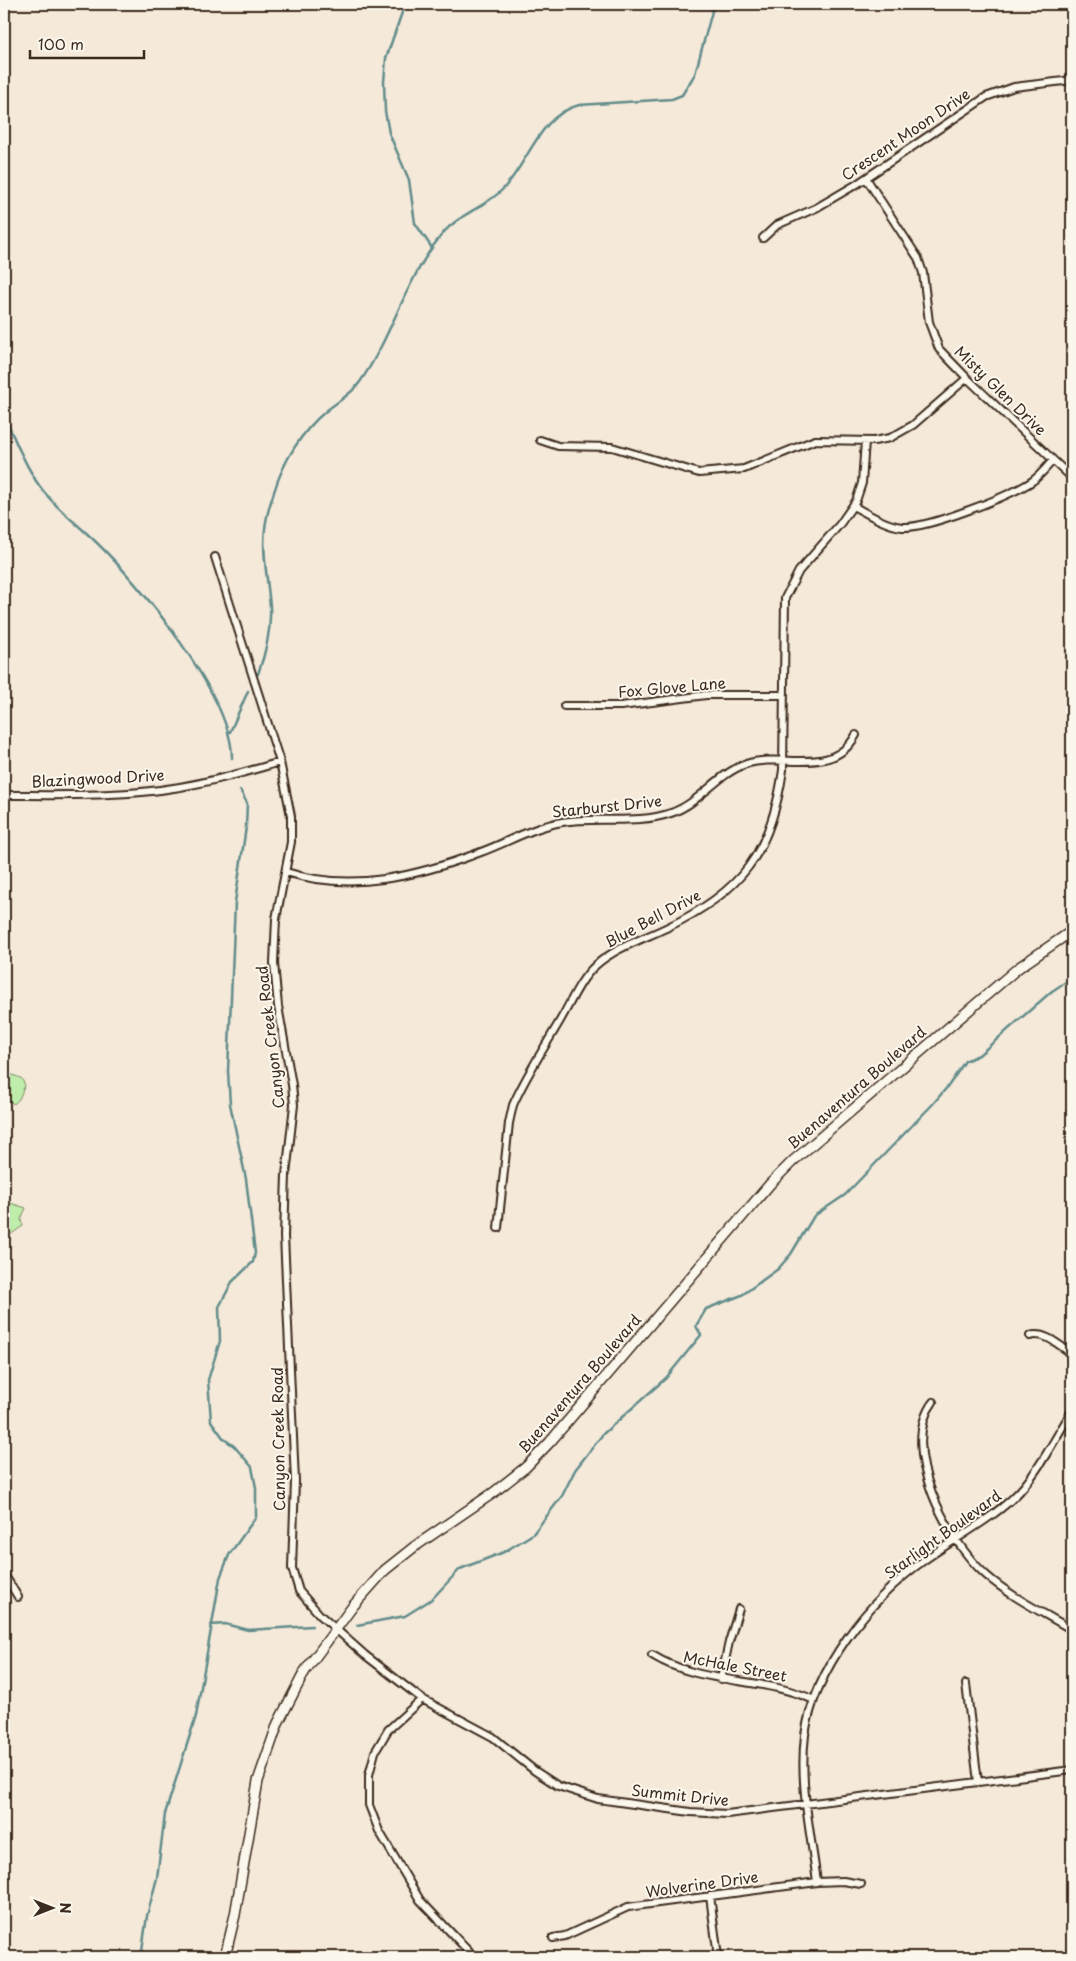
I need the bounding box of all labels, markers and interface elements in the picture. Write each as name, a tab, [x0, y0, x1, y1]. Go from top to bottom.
scale bar	[30, 28, 144, 60]
text: 100 m	[38, 32, 84, 55]
street label: Crescent Moon Drive	[836, 82, 974, 186]
street label: Misty Glen Drive	[950, 340, 1052, 440]
street label: Fox Glove Lane	[617, 670, 727, 703]
street label: Blazingwood Drive	[31, 763, 165, 792]
street label: Starburst Drive	[551, 788, 663, 823]
street label: Blue Bell Drive	[600, 883, 704, 953]
street label: Canyon Creek Road	[249, 964, 290, 1110]
street label: Buenaventura Boulevard	[781, 1020, 931, 1154]
street label: Buenaventura Boulevard	[512, 1308, 646, 1458]
street label: Canyon Creek Road	[265, 1367, 290, 1511]
street label: Starlight Boulevard	[879, 1483, 1005, 1584]
street label: McHale Street	[682, 1644, 789, 1687]
street label: Summit Drive	[630, 1778, 730, 1811]
street label: Wolverine Drive	[644, 1864, 760, 1903]
north arrow	[28, 1884, 78, 1934]
text: N	[55, 1902, 76, 1914]

